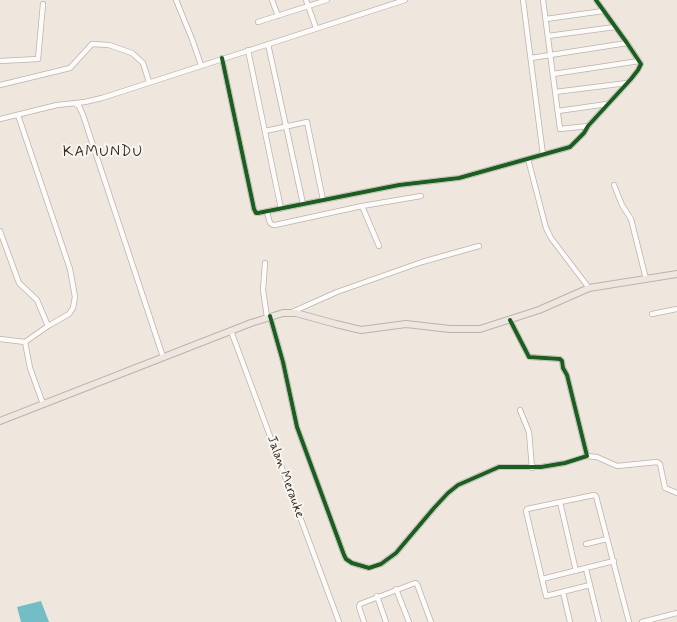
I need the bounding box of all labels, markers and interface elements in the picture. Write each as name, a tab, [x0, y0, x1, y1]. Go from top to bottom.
district label: KAMUNDU	[63, 144, 143, 162]
street label: Jalan Merauke	[263, 434, 307, 520]

